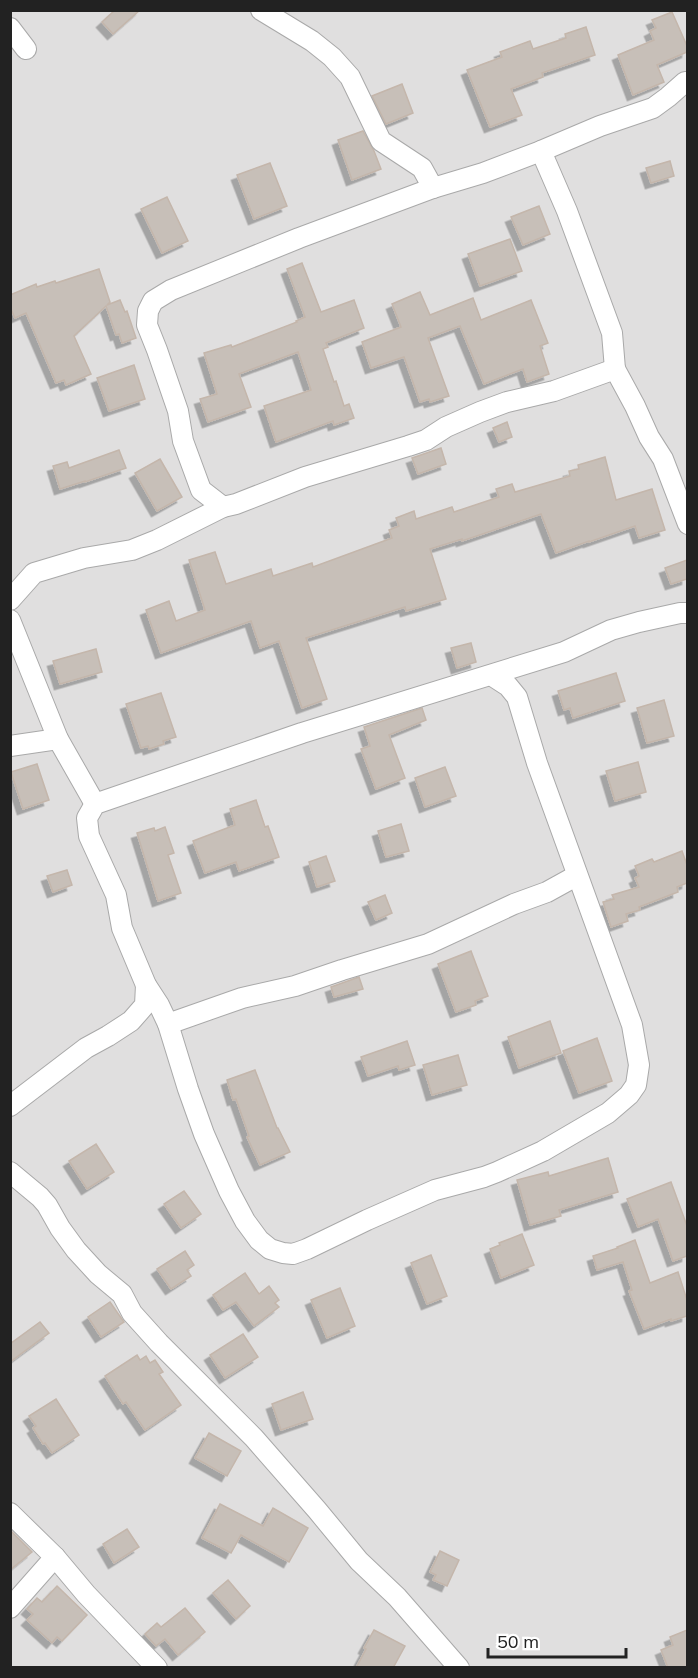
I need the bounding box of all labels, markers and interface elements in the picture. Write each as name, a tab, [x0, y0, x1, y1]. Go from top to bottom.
scale bar	[488, 1621, 626, 1659]
text: 50 m	[497, 1630, 539, 1653]

